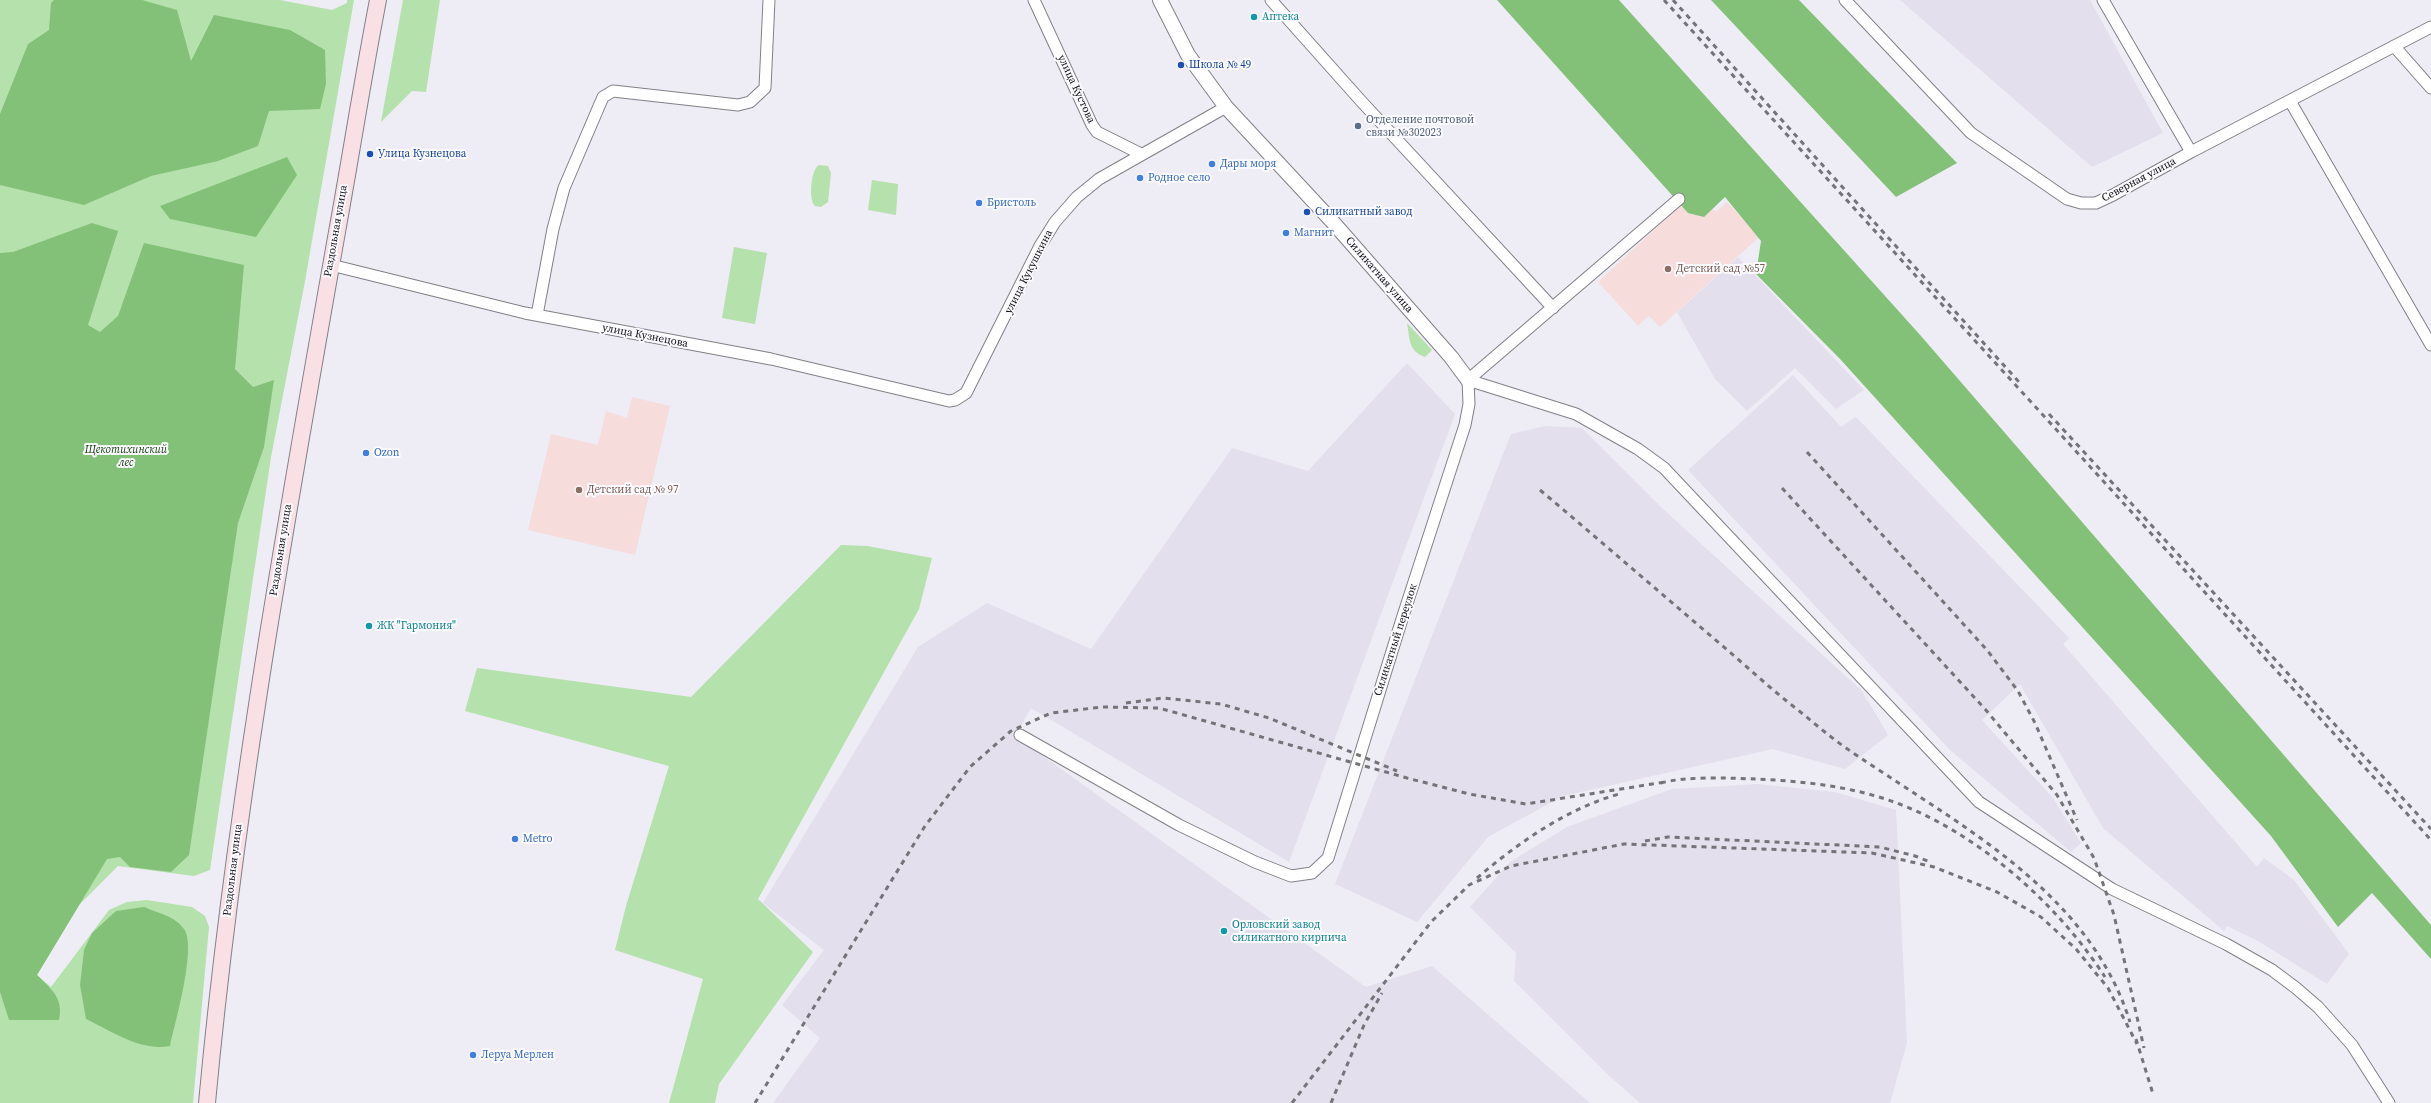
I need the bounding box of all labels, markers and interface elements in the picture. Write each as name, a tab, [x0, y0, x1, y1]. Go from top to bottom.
place label: Аптека	[1262, 10, 1299, 24]
marker: Аптека	[1249, 12, 1259, 22]
street label: улица Кустова	[1054, 53, 1098, 125]
place label: Школа № 49	[1189, 58, 1251, 72]
marker: Школа № 49	[1176, 60, 1186, 70]
place label: Отделение почтовой связи №302023	[1366, 113, 1474, 139]
marker: Отделение почтовой связи №302023	[1353, 121, 1363, 131]
place label: Улица Кузнецова	[378, 147, 466, 161]
marker: Улица Кузнецова	[365, 149, 375, 159]
street label: Северная улица	[2100, 155, 2178, 205]
place label: Дары моря	[1220, 157, 1276, 171]
marker: Дары моря	[1207, 159, 1217, 169]
place label: Родное село	[1148, 171, 1210, 185]
marker: Родное село	[1135, 173, 1145, 183]
street label: Раздольная улица	[321, 184, 351, 278]
place label: Бристоль	[987, 196, 1036, 210]
marker: Бристоль	[974, 198, 984, 208]
place label: Силикатный завод	[1315, 205, 1412, 219]
marker: Силикатный завод	[1302, 207, 1312, 217]
place label: Магнит	[1294, 226, 1334, 240]
street label: улица Кукушкина	[1002, 228, 1056, 316]
marker: Магнит	[1281, 228, 1291, 238]
street label: Силикатная улица	[1342, 234, 1416, 316]
place label: Детский сад №57	[1676, 262, 1765, 276]
marker: Детский сад №57	[1663, 264, 1673, 274]
street label: улица Кузнецова	[601, 321, 689, 351]
park label: Щекотихинский лес	[85, 443, 167, 469]
place label: Ozon	[374, 446, 399, 460]
marker: Ozon	[361, 448, 371, 458]
place label: Детский сад № 97	[587, 483, 679, 497]
marker: Детский сад № 97	[574, 485, 584, 495]
street label: Раздольная улица	[267, 503, 295, 597]
street label: Силикатный переулок	[1372, 582, 1420, 698]
place label: ЖК "Гармония"	[377, 619, 456, 633]
marker: ЖК "Гармония"	[364, 621, 374, 631]
street label: Раздольная улица	[221, 823, 245, 917]
place label: Metro	[523, 832, 552, 846]
marker: Metro	[510, 834, 520, 844]
place label: Орловский завод силикатного кирпича	[1232, 918, 1346, 944]
marker: Орловский завод силикатного кирпича	[1219, 926, 1229, 936]
place label: Леруа Мерлен	[481, 1048, 554, 1062]
marker: Леруа Мерлен	[468, 1050, 478, 1060]

